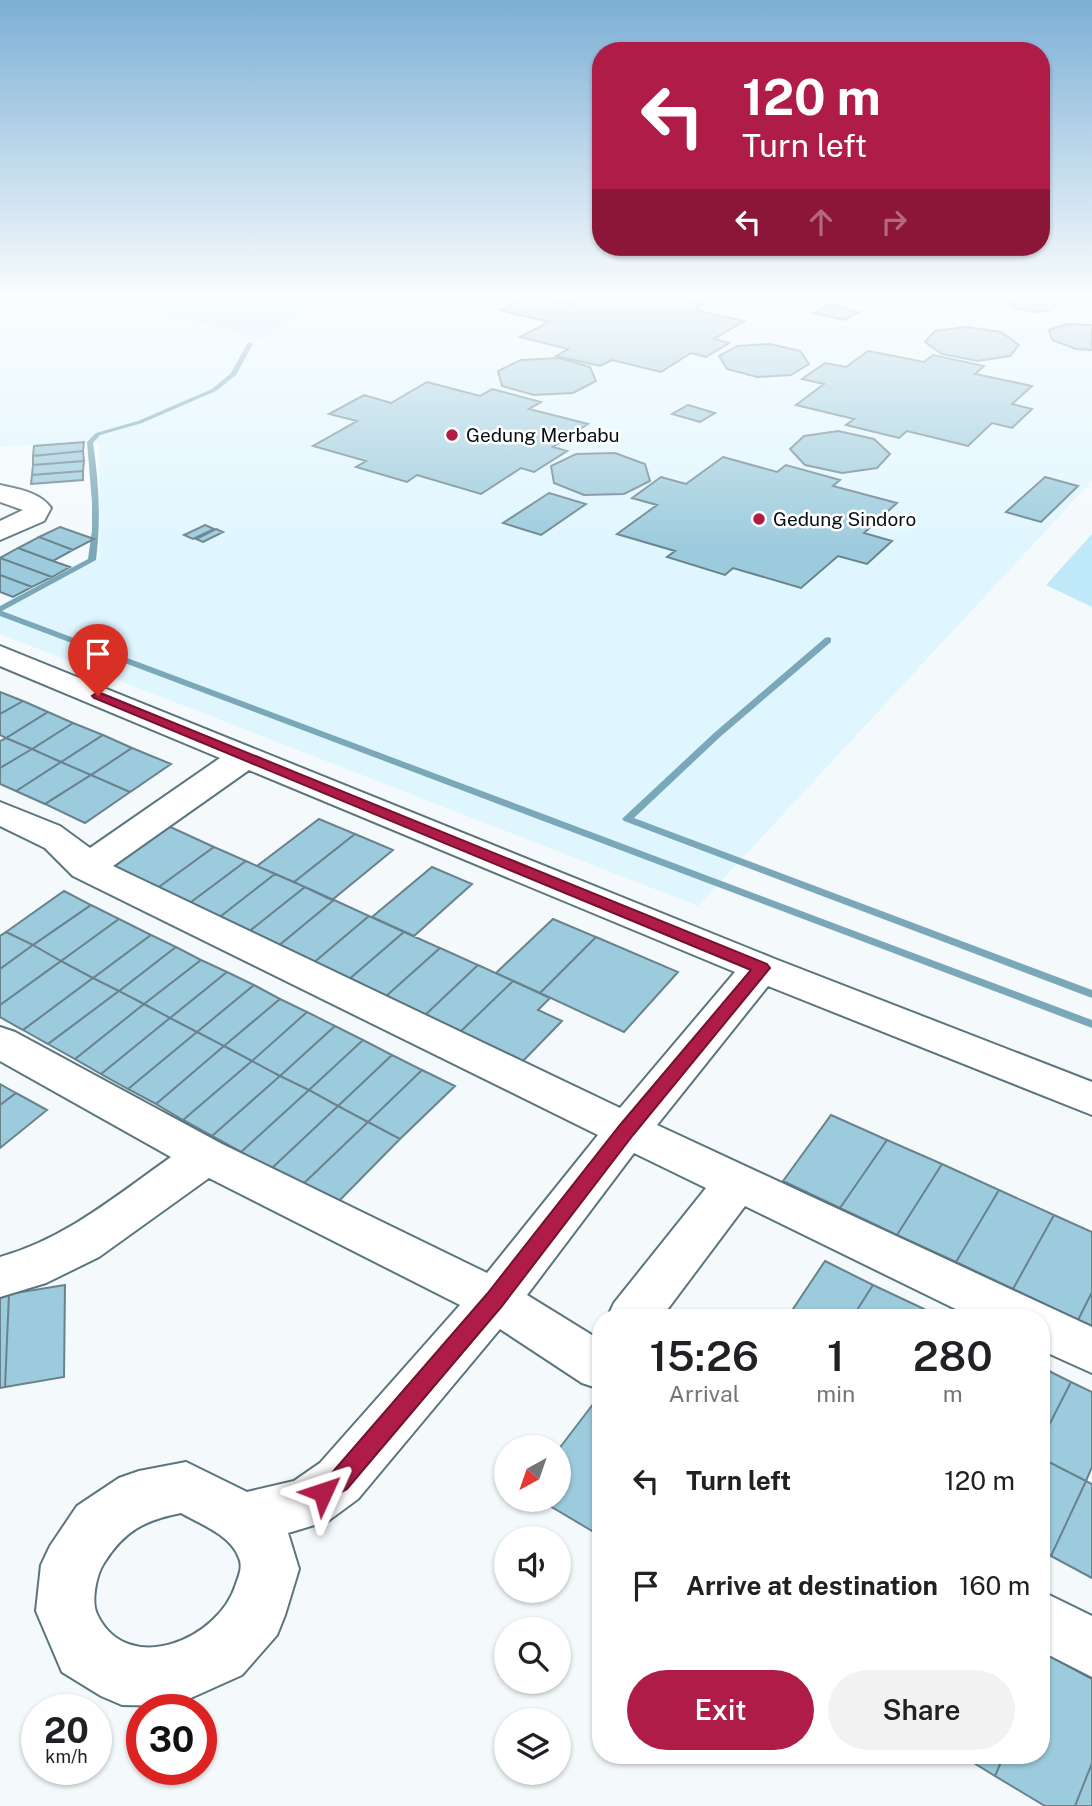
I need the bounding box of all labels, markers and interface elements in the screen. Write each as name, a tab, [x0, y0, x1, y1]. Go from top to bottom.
text: 120 m	[742, 68, 881, 126]
icon: left	[627, 70, 718, 161]
text: Turn left	[742, 127, 867, 164]
icon: left	[729, 203, 767, 241]
icon: ahead	[802, 203, 840, 241]
icon: right	[875, 203, 913, 241]
place label: Gedung Merbabu	[466, 424, 620, 446]
marker: Gedung Merbabu	[444, 427, 460, 443]
place label: Gedung Sindoro	[773, 508, 916, 530]
marker: Gedung Sindoro	[751, 511, 767, 527]
pin	[68, 624, 128, 696]
icon: arrive	[79, 635, 117, 673]
text: 15:26	[649, 1331, 759, 1380]
text: 1	[827, 1331, 845, 1380]
text: 280	[913, 1331, 993, 1380]
text: Arrival	[669, 1380, 740, 1407]
text: min	[816, 1380, 855, 1407]
text: m	[943, 1380, 963, 1407]
north arrow	[494, 1435, 570, 1512]
map controls	[494, 1435, 571, 1785]
position arrow	[286, 1455, 360, 1529]
icon: left	[627, 1462, 665, 1500]
text: Turn left	[686, 1465, 791, 1496]
text: 120 m	[944, 1465, 1015, 1496]
button: sound	[494, 1526, 571, 1603]
icon: arrive	[627, 1567, 665, 1605]
text: Arrive at destination	[686, 1570, 938, 1601]
text: 160 m	[959, 1570, 1030, 1601]
button: search	[494, 1617, 571, 1694]
button: Exit	[627, 1670, 814, 1750]
button: Share	[828, 1670, 1015, 1750]
speed limit sign: 30	[126, 1694, 217, 1785]
button: layers	[494, 1708, 571, 1785]
text: 20	[44, 1710, 89, 1751]
text: km/h	[45, 1746, 88, 1767]

